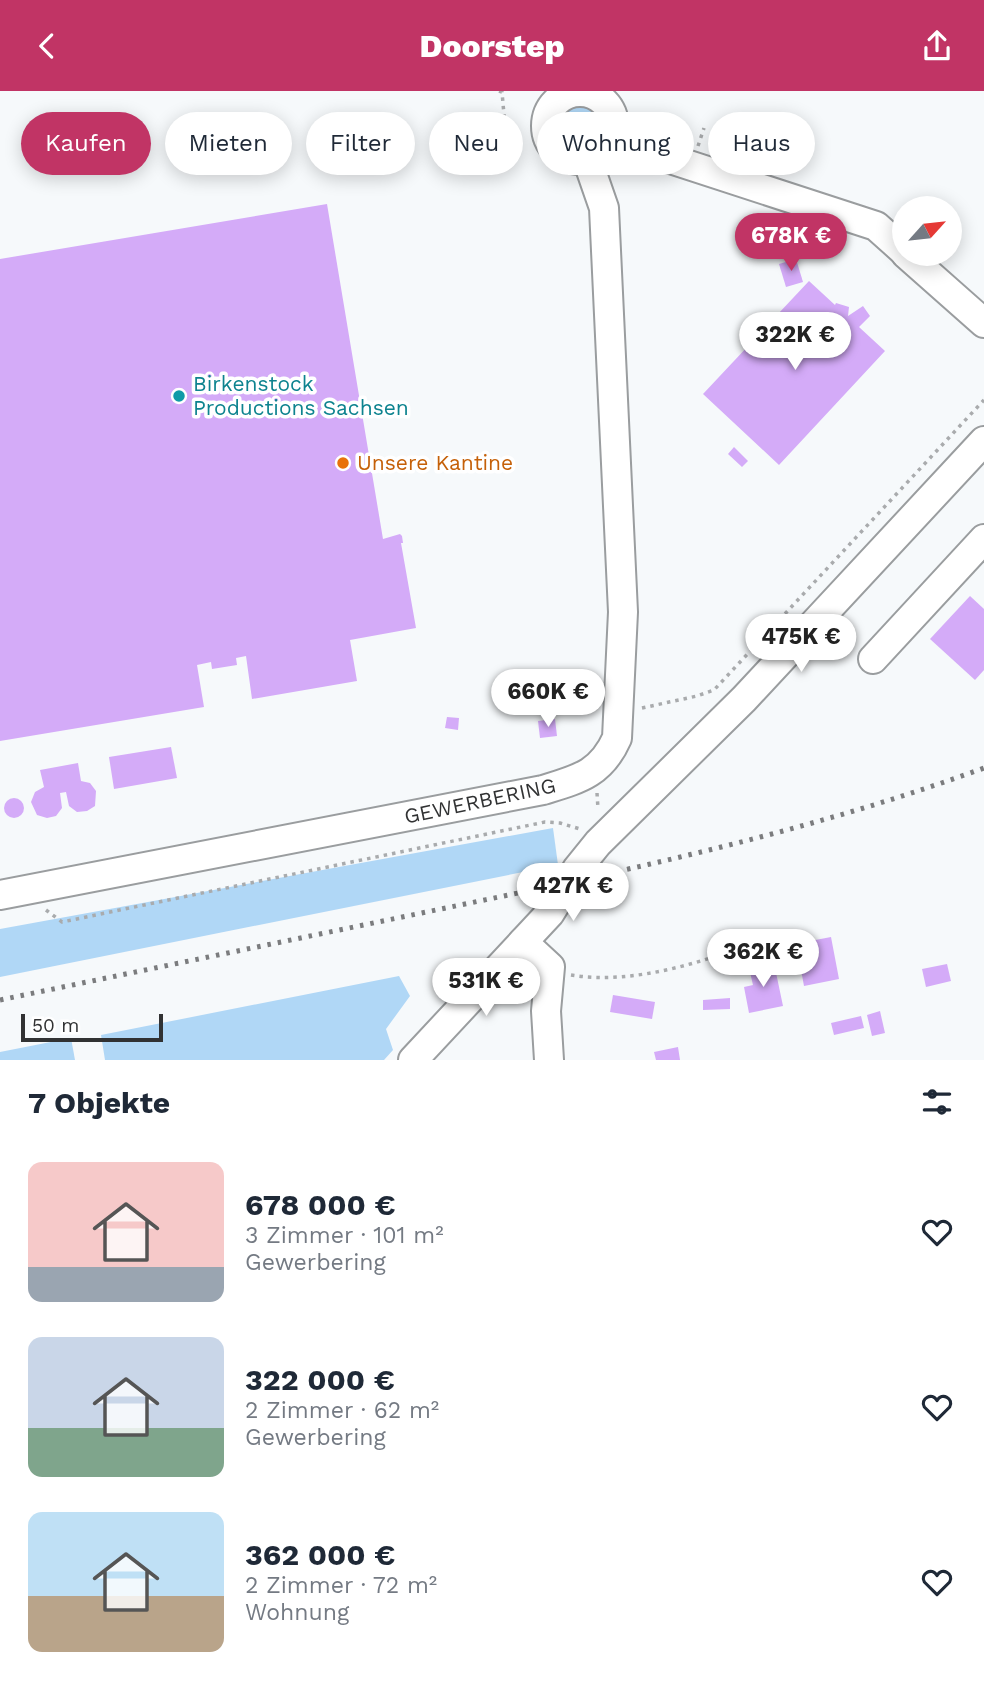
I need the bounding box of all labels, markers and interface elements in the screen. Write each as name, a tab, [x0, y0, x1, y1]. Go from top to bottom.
icon: back	[28, 27, 66, 65]
text: Doorstep	[419, 27, 565, 65]
icon: share	[918, 27, 956, 65]
chip: Kaufen	[21, 112, 151, 175]
chip: Mieten	[165, 112, 292, 175]
chip: Filter	[306, 112, 415, 175]
chip: Neu	[429, 112, 523, 175]
chip: Wohnung	[537, 112, 694, 175]
chip: Haus	[708, 112, 815, 175]
north arrow	[892, 196, 962, 266]
map controls	[892, 196, 962, 266]
pin: 678K €	[734, 213, 848, 273]
text: 678K €	[751, 222, 831, 249]
pin: 322K €	[738, 313, 852, 372]
text: 322K €	[755, 321, 835, 348]
place label: Birkenstock Productions Sachsen	[193, 371, 409, 420]
marker: Birkenstock Productions Sachsen	[171, 388, 187, 404]
place label: Unsere Kantine	[357, 450, 513, 475]
marker: Unsere Kantine	[335, 455, 351, 471]
pin: 475K €	[744, 615, 858, 674]
text: 475K €	[761, 623, 841, 650]
pin: 660K €	[491, 669, 605, 729]
text: 660K €	[507, 678, 589, 705]
street label: GEWERBERING	[402, 772, 558, 829]
pin: 427K €	[516, 863, 630, 923]
text: 427K €	[533, 872, 613, 899]
pin: 362K €	[706, 929, 820, 989]
text: 362K €	[723, 938, 803, 965]
pin: 531K €	[429, 958, 543, 1018]
text: 531K €	[448, 967, 524, 994]
scale bar	[21, 1011, 163, 1043]
text: 50 m	[32, 1014, 79, 1037]
icon: filters	[918, 1083, 956, 1121]
text: 7 Objekte	[28, 1085, 170, 1120]
text: 678 000 €	[245, 1187, 395, 1222]
icon: home	[84, 1190, 168, 1274]
icon: heart	[918, 1213, 956, 1251]
text: 3 Zimmer · 101 m²	[245, 1222, 444, 1249]
text: Gewerbering	[245, 1249, 386, 1276]
text: 322 000 €	[245, 1362, 395, 1397]
icon: home	[84, 1365, 168, 1449]
icon: heart	[918, 1388, 956, 1426]
text: 2 Zimmer · 62 m²	[245, 1397, 439, 1424]
text: Gewerbering	[245, 1424, 386, 1451]
text: 362 000 €	[245, 1537, 395, 1572]
icon: home	[84, 1540, 168, 1624]
icon: heart	[918, 1563, 956, 1601]
text: 2 Zimmer · 72 m²	[245, 1572, 437, 1599]
text: Wohnung	[245, 1599, 349, 1626]

